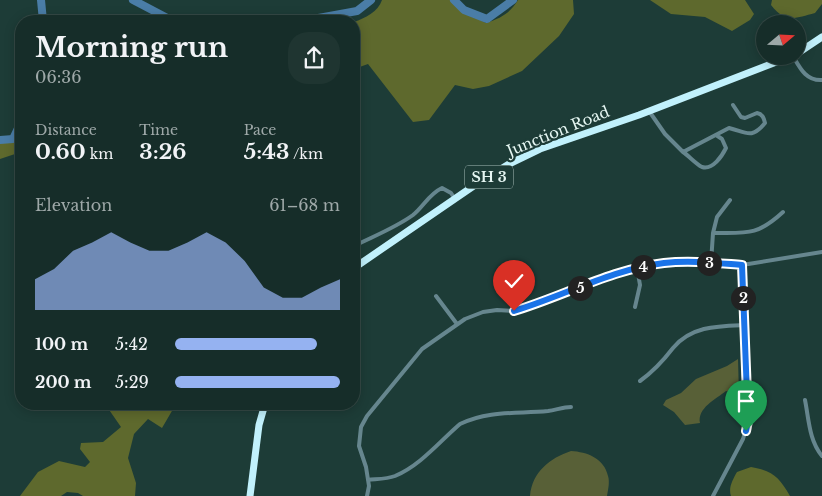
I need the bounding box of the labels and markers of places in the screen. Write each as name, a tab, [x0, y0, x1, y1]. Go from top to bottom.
pin: 3	[696, 250, 722, 276]
pin: 4	[630, 254, 656, 280]
pin	[493, 260, 535, 311]
pin: 5	[568, 276, 592, 300]
pin: 2	[730, 286, 756, 310]
pin	[725, 380, 767, 431]

